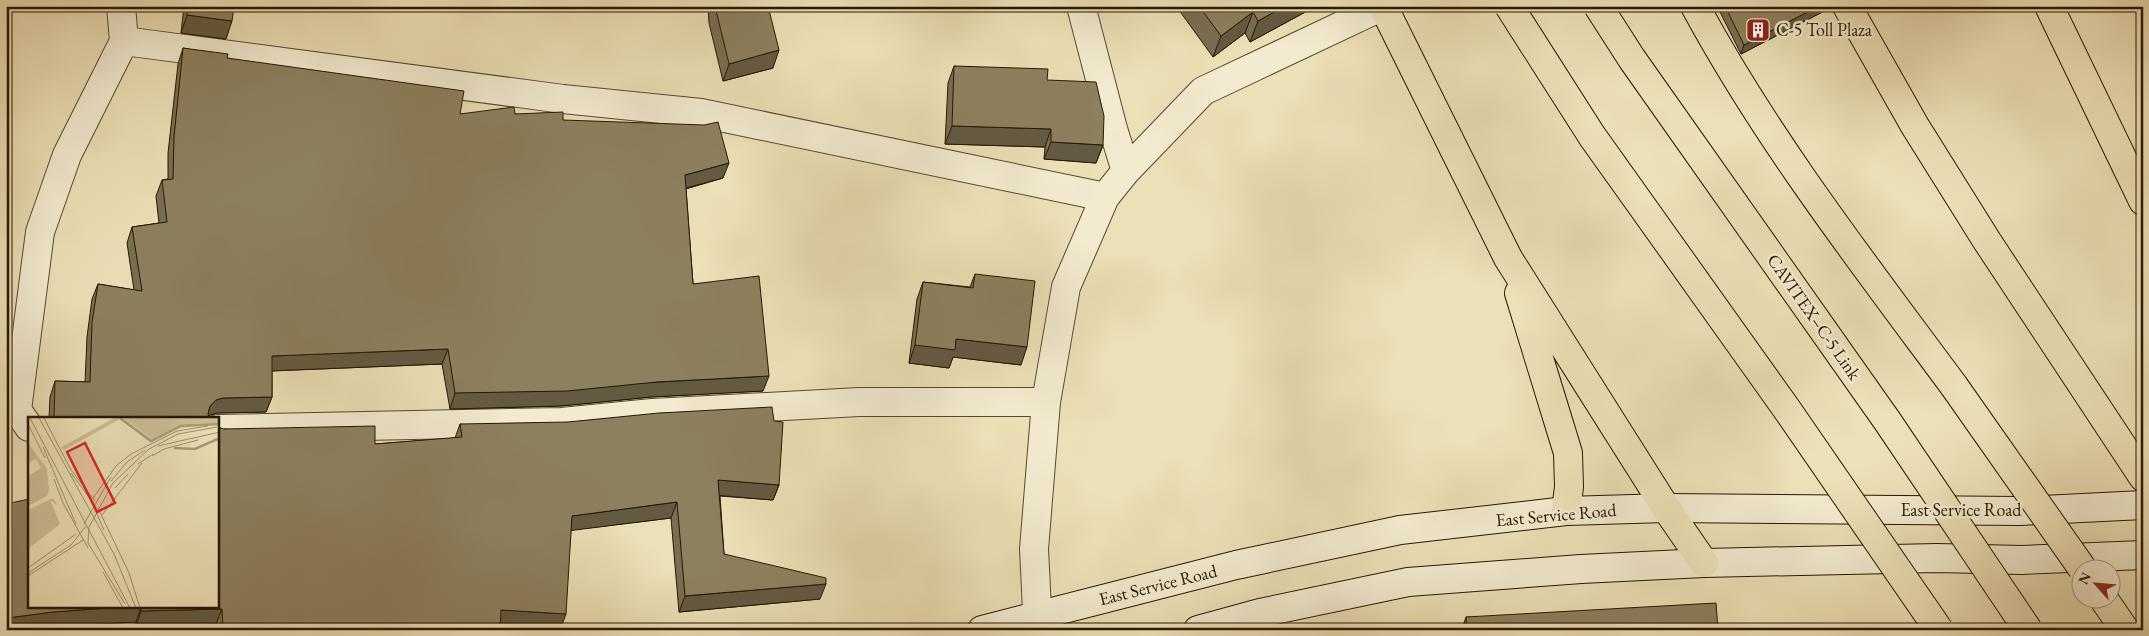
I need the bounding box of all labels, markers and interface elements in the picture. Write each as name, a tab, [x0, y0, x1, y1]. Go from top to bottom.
building icon: C-5 Toll Plaza	[1745, 17, 1771, 43]
place label: C-5 Toll Plaza	[1776, 18, 1873, 41]
street label: CAVITEX–C-5 Link	[1762, 249, 1867, 385]
inset map	[28, 417, 219, 608]
street label: East Service Road	[1495, 498, 1618, 531]
street label: East Service Road	[1901, 498, 2022, 521]
north arrow	[2072, 558, 2122, 608]
street label: East Service Road	[1096, 559, 1220, 610]
text: N	[2074, 568, 2095, 587]

